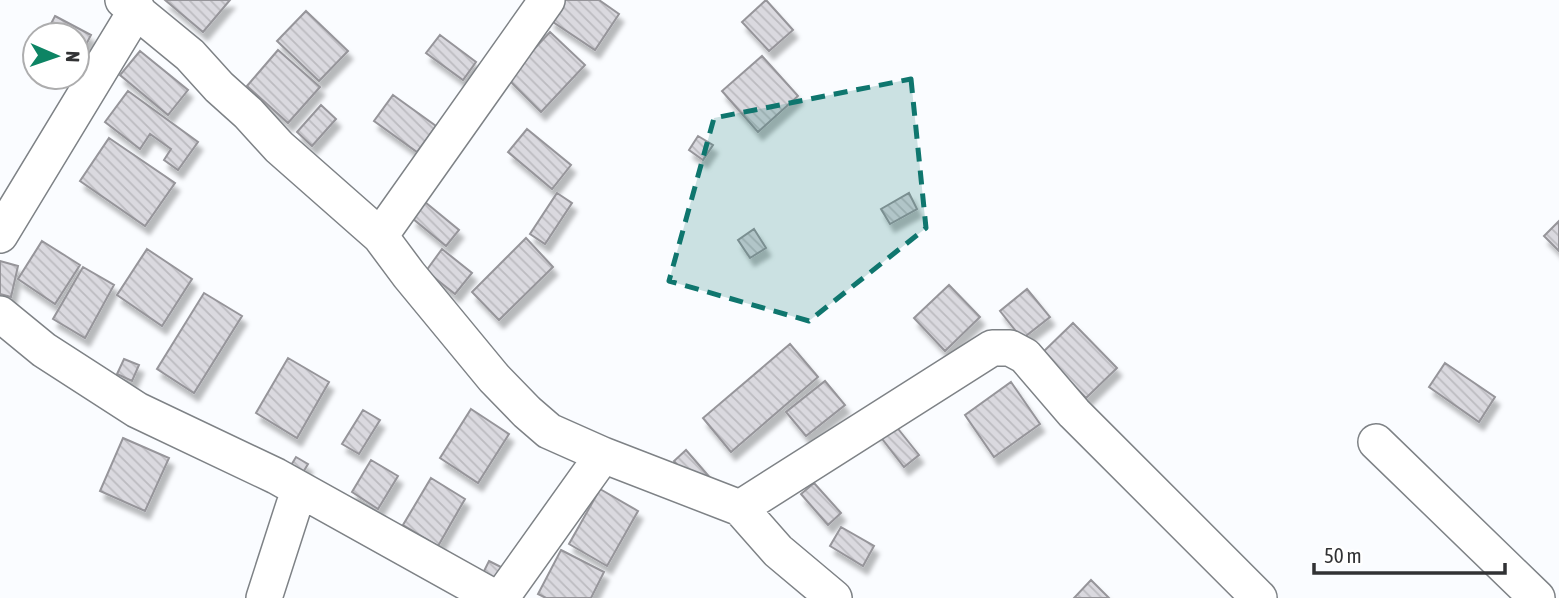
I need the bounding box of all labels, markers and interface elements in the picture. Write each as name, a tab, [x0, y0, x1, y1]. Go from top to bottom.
north arrow	[21, 21, 91, 91]
text: N	[62, 51, 84, 63]
scale bar	[1314, 532, 1505, 576]
text: 50 m	[1324, 543, 1362, 567]

